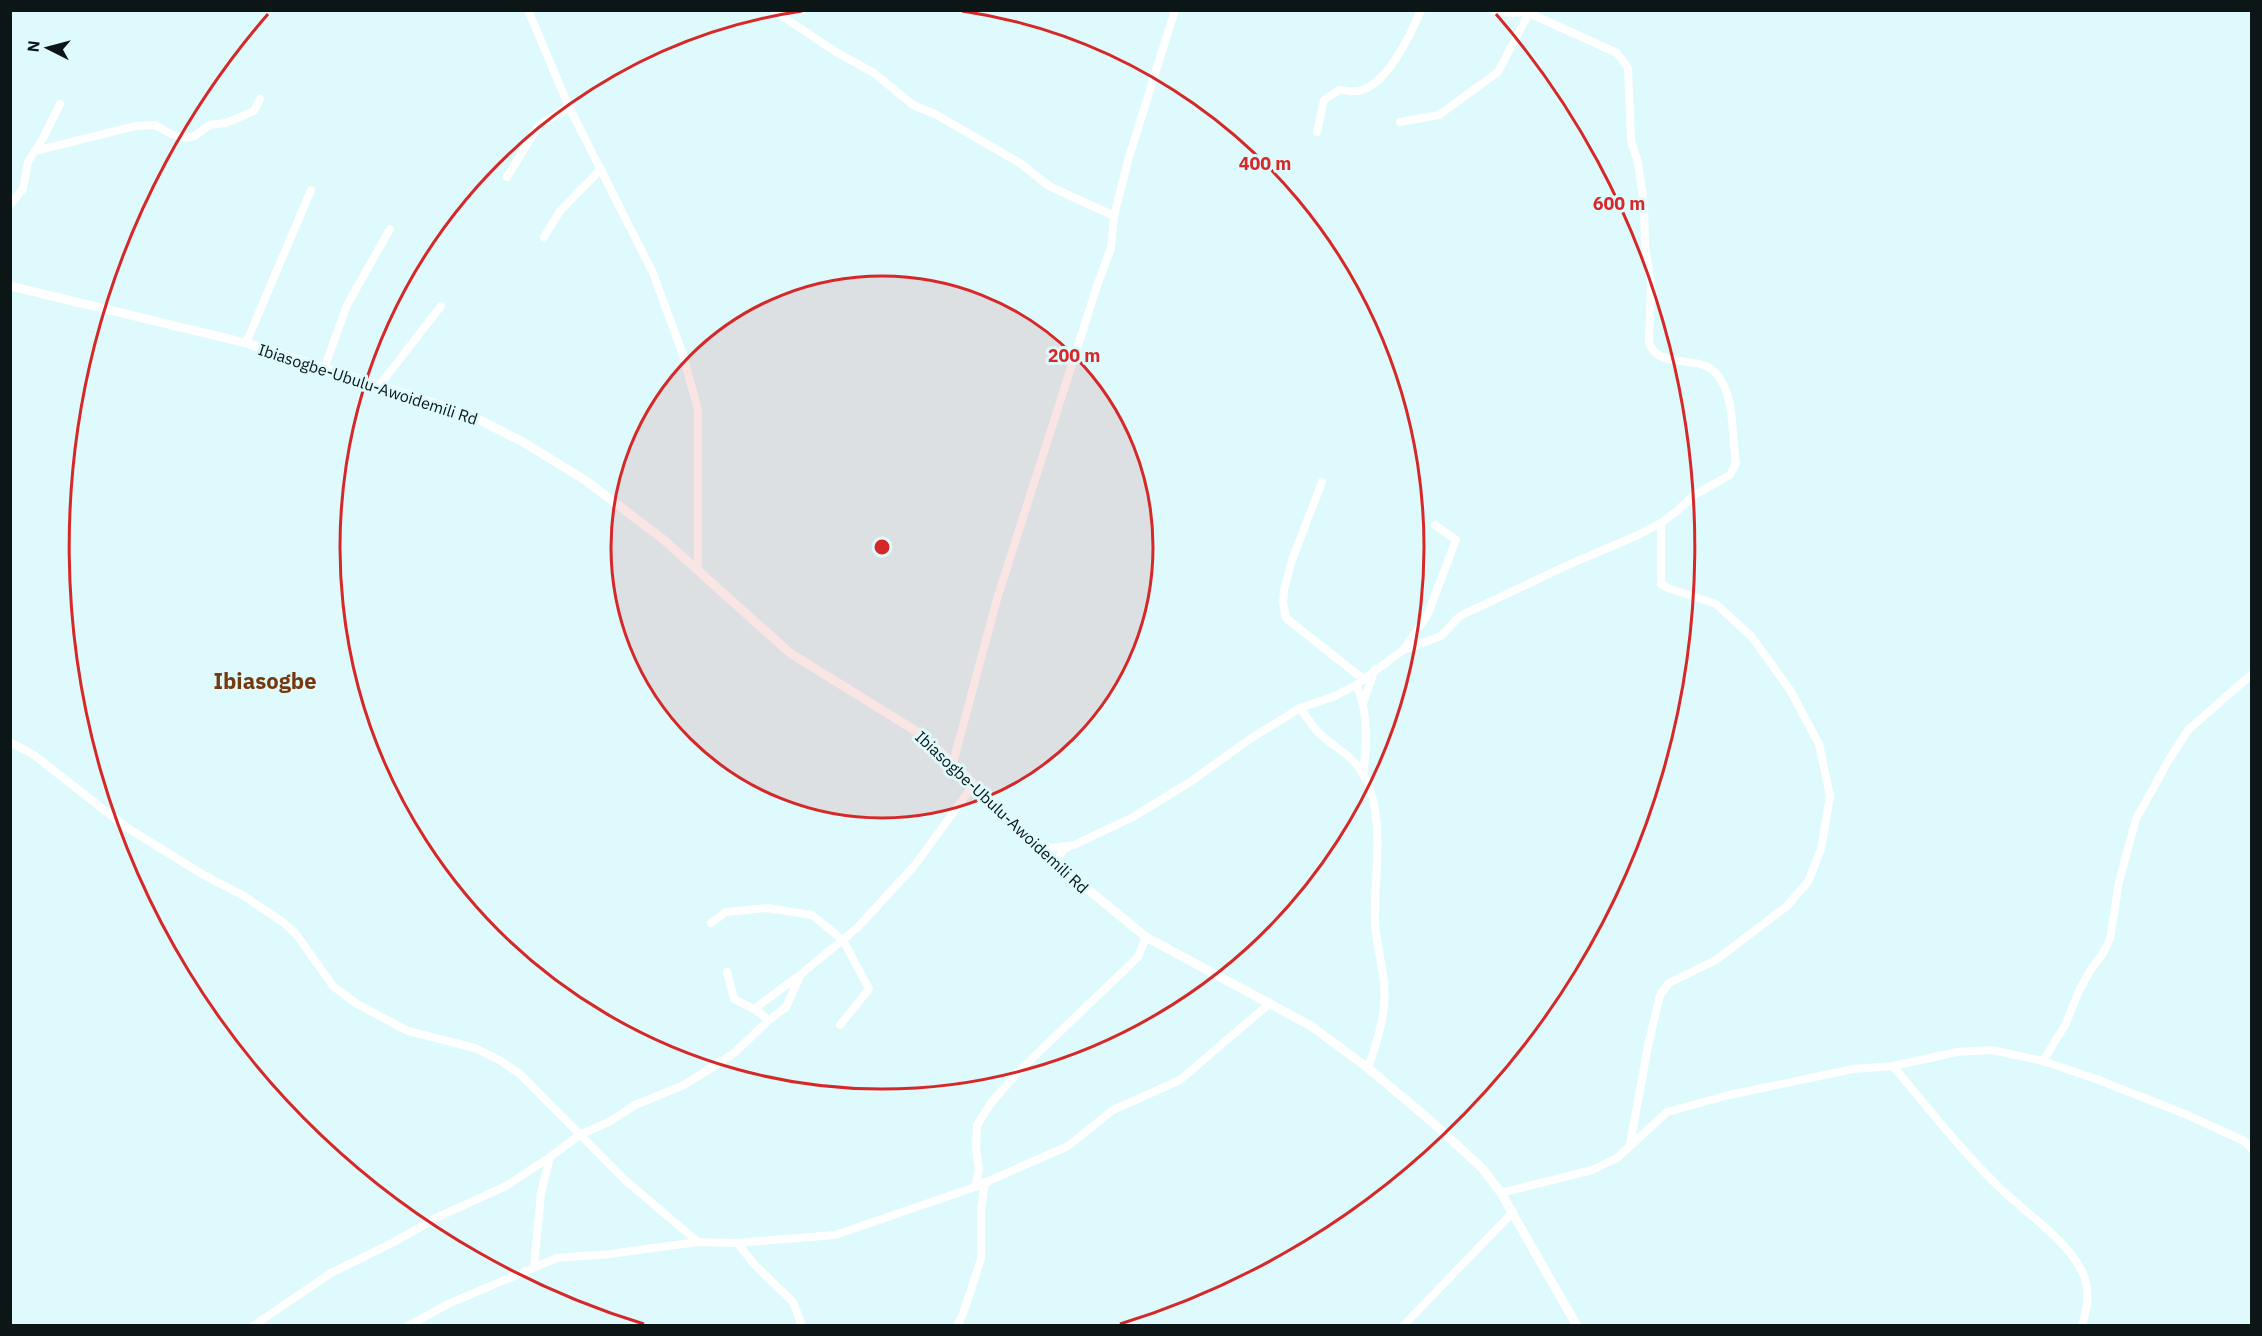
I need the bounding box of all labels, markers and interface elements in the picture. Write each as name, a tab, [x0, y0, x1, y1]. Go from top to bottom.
north arrow	[18, 18, 78, 78]
text: N	[23, 40, 44, 53]
text: 400 m	[1239, 152, 1291, 175]
text: 600 m	[1593, 192, 1645, 215]
street label: Ibiasogbe-Ubulu-Awoidemili Rd	[256, 339, 480, 429]
text: 200 m	[1048, 344, 1100, 367]
centre of rings	[872, 537, 892, 557]
district label: Ibiasogbe	[213, 666, 317, 695]
street label: Ibiasogbe-Ubulu-Awoidemili Rd	[911, 726, 1093, 898]

